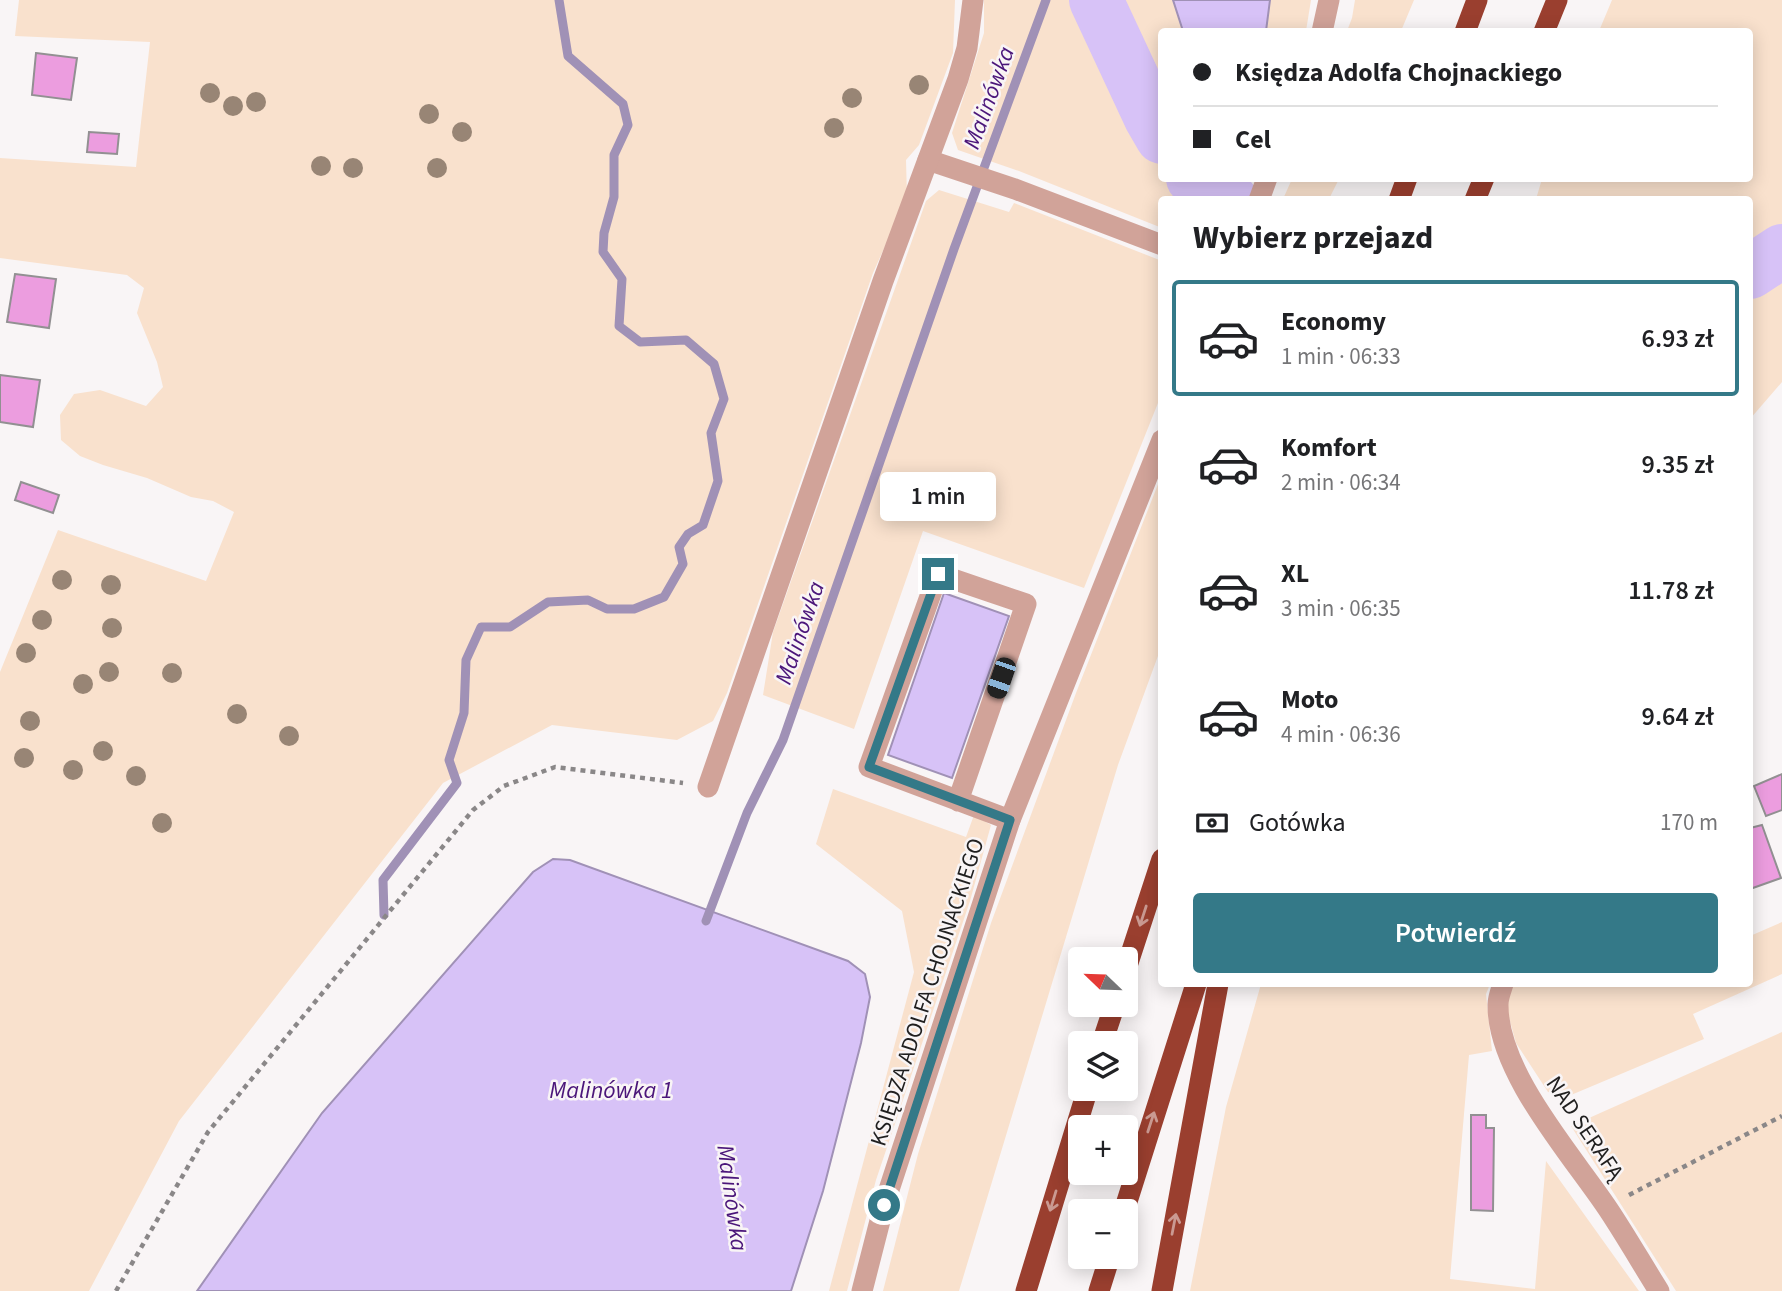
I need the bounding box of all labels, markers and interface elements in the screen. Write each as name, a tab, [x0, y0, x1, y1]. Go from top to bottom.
water label: Malinówka	[954, 42, 1024, 154]
text: Księdza Adolfa Chojnackiego	[1235, 54, 1562, 91]
text: Cel	[1235, 121, 1271, 158]
text: Wybierz przejazd	[1193, 215, 1433, 261]
text: Economy	[1281, 303, 1386, 340]
icon: car	[1197, 307, 1260, 370]
text: 6.93 zł	[1642, 320, 1714, 357]
text: 1 min · 06:33	[1281, 340, 1401, 373]
text: Komfort	[1281, 429, 1377, 466]
icon: car	[1197, 433, 1260, 496]
text: 9.35 zł	[1642, 446, 1714, 483]
text: 2 min · 06:34	[1281, 466, 1401, 499]
callout: 1 min	[880, 472, 996, 522]
text: 1 min	[911, 480, 965, 513]
text: XL	[1281, 555, 1309, 592]
route end	[922, 558, 954, 590]
icon: car	[1197, 559, 1260, 622]
text: 11.78 zł	[1628, 572, 1714, 609]
water label: Malinówka	[766, 577, 834, 689]
text: 3 min · 06:35	[1281, 592, 1401, 625]
car	[985, 655, 1018, 701]
text: Moto	[1281, 681, 1338, 718]
icon: car	[1197, 685, 1260, 748]
text: 9.64 zł	[1642, 698, 1714, 735]
text: 4 min · 06:36	[1281, 718, 1401, 751]
icon: cash	[1193, 804, 1231, 842]
text: Gotówka	[1249, 804, 1346, 841]
text: 170 m	[1660, 806, 1718, 839]
street label: KSIĘDZA ADOLFA CHOJNACKIEGO	[862, 834, 992, 1150]
button: Potwierdź	[1193, 893, 1718, 973]
one-way arrow	[1136, 904, 1149, 926]
north arrow	[1068, 947, 1138, 1017]
map controls	[1068, 947, 1138, 1269]
button: layers	[1068, 1031, 1138, 1101]
street label: NAD SERAFĄ	[1538, 1069, 1633, 1188]
water label: Malinówka 1	[549, 1073, 673, 1108]
one-way arrow	[1146, 1112, 1158, 1134]
button: +	[1068, 1115, 1138, 1185]
water label: Malinówka	[707, 1143, 757, 1254]
route start	[868, 1189, 900, 1221]
one-way arrow	[1046, 1189, 1059, 1211]
button: −	[1068, 1199, 1138, 1269]
one-way arrow	[1168, 1213, 1182, 1236]

